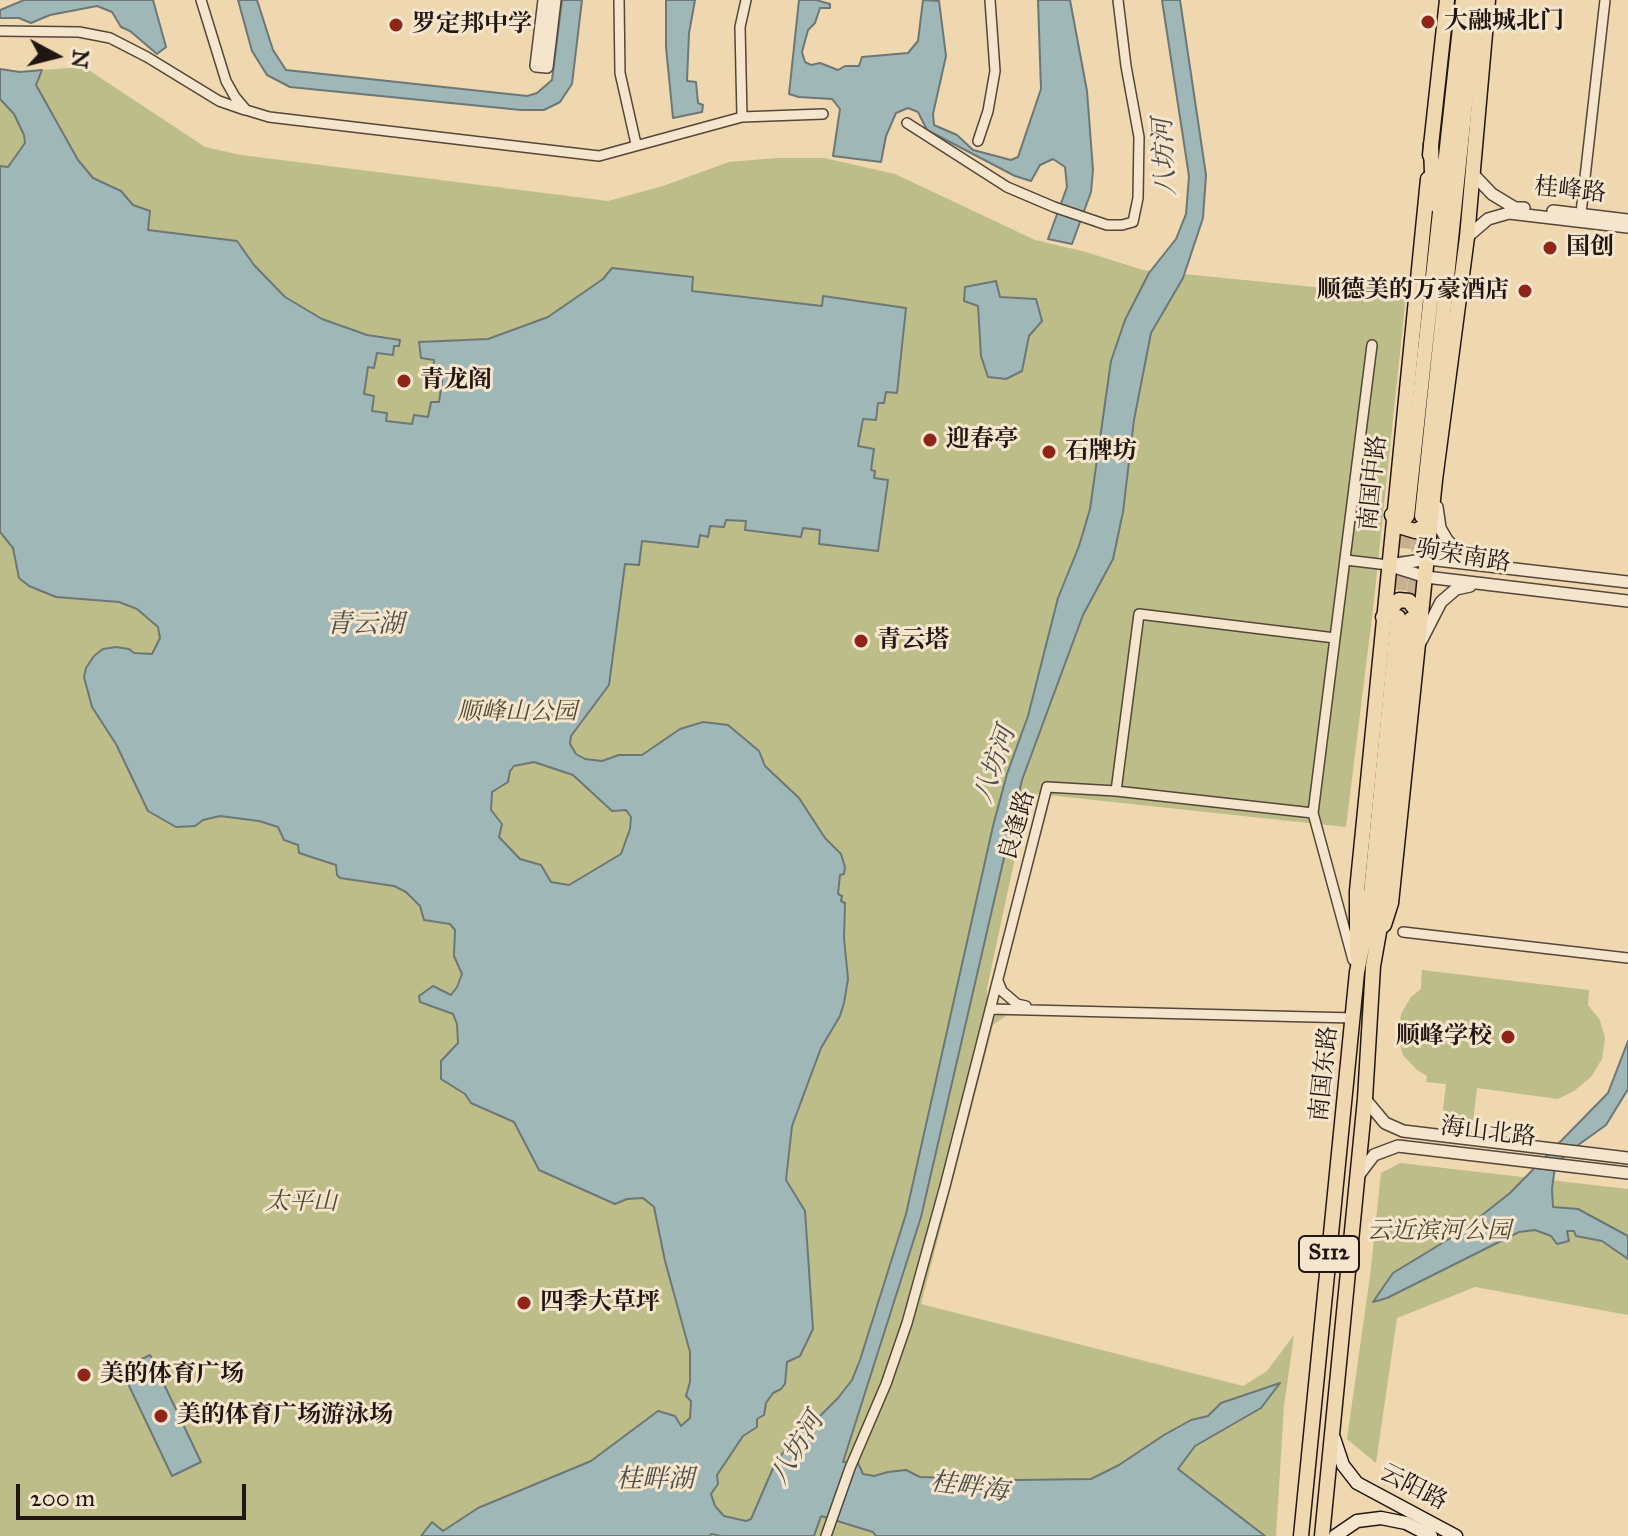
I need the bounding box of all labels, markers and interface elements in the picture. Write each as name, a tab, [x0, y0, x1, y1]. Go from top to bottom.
place label: 大融城北门	[1444, 8, 1564, 36]
place label: 罗定邦中学	[412, 11, 532, 39]
marker: 大融城北门	[1419, 13, 1437, 31]
north arrow	[16, 16, 96, 96]
marker: 罗定邦中学	[387, 16, 405, 34]
text: N	[66, 48, 95, 70]
water label: 八坊河	[1148, 117, 1184, 197]
street label: 桂峰路	[1533, 173, 1607, 209]
place label: 国创	[1566, 234, 1614, 262]
marker: 国创	[1541, 239, 1559, 257]
place label: 顺德美的万豪酒店	[1317, 277, 1509, 305]
marker: 顺德美的万豪酒店	[1516, 282, 1534, 300]
place label: 青龙阁	[420, 367, 492, 395]
marker: 青龙阁	[395, 372, 413, 390]
place label: 迎春亭	[946, 426, 1018, 454]
marker: 迎春亭	[921, 431, 939, 449]
street label: 南国中路	[1355, 434, 1393, 532]
place label: 石牌坊	[1065, 438, 1137, 466]
marker: 石牌坊	[1040, 443, 1058, 461]
street label: 驹荣南路	[1413, 535, 1513, 579]
water label: 青云湖	[326, 610, 404, 642]
place label: 青云塔	[877, 627, 949, 655]
marker: 青云塔	[852, 632, 870, 650]
park label: 顺峰山公园	[457, 699, 577, 727]
water label: 八坊河	[969, 723, 1023, 807]
street label: 良逢路	[994, 787, 1042, 865]
place label: 顺峰学校	[1396, 1023, 1492, 1051]
street label: 南国东路	[1306, 1025, 1344, 1123]
marker: 顺峰学校	[1499, 1028, 1517, 1046]
street label: 海山北路	[1439, 1113, 1537, 1153]
park label: 太平山	[265, 1189, 337, 1217]
park label: 云近滨河公园	[1367, 1218, 1511, 1246]
road number: S112	[1299, 1236, 1359, 1272]
place label: 四季大草坪	[540, 1289, 660, 1317]
marker: 四季大草坪	[515, 1294, 533, 1312]
place label: 美的体育广场	[100, 1361, 244, 1389]
marker: 美的体育广场	[75, 1366, 93, 1384]
place label: 美的体育广场游泳场	[177, 1402, 393, 1430]
marker: 美的体育广场游泳场	[152, 1407, 170, 1425]
water label: 八坊河	[765, 1408, 831, 1490]
street label: 云阳路	[1374, 1459, 1452, 1517]
water label: 桂畔湖	[616, 1465, 694, 1497]
water label: 桂畔海	[928, 1467, 1010, 1509]
scale bar	[20, 1468, 250, 1518]
text: 200 m	[30, 1483, 95, 1513]

